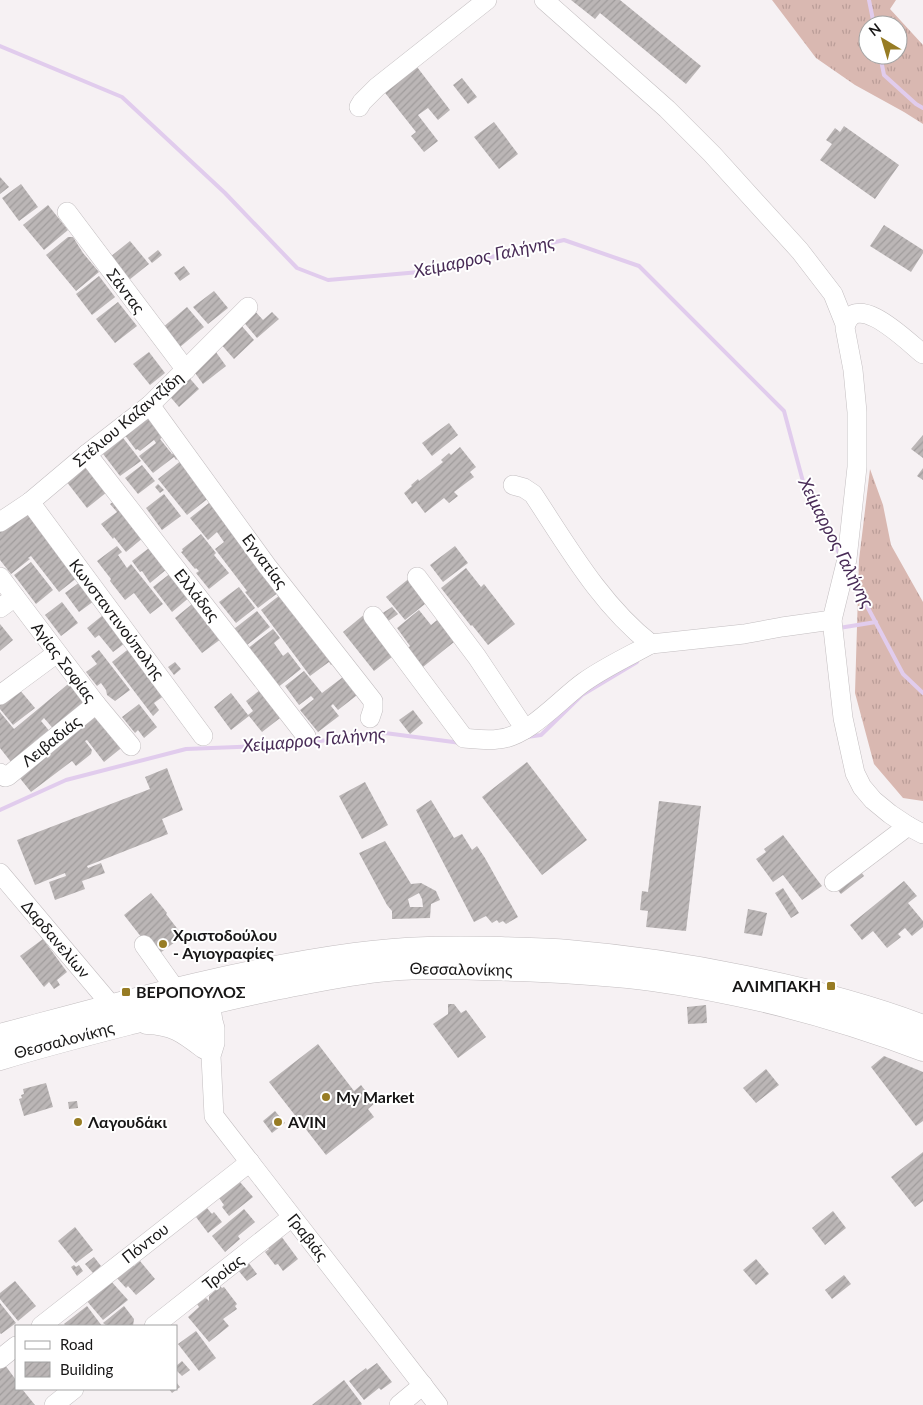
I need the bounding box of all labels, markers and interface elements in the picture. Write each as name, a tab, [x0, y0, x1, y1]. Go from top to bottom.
north arrow	[858, 15, 908, 65]
text: N	[865, 19, 884, 39]
water label: Χείμαρρος Γαλήνης	[410, 230, 557, 282]
street label: Σάντας	[103, 265, 150, 317]
street label: Στέλιου Καζαντζίδη	[69, 367, 186, 470]
water label: Χείμαρρος Γαλήνης	[794, 473, 879, 612]
street label: Εγνατίας	[239, 530, 292, 592]
street label: Κωνσταντινούπολης	[66, 555, 169, 683]
street label: Ελλάδας	[171, 565, 224, 625]
street label: Αγίας Σοφίας	[28, 618, 101, 706]
street label: Λειβαδιάς	[17, 711, 84, 770]
water label: Χείμαρρος Γαλήνης	[240, 722, 387, 756]
street label: Δαρδανελίων	[18, 896, 94, 982]
place label: Χριστοδούλου - Αγιογραφίες	[173, 925, 277, 962]
marker: Χριστοδούλου - Αγιογραφίες	[157, 938, 169, 950]
street label: Θεσσαλονίκης	[409, 958, 513, 979]
place label: ΑΛΙΜΠΑΚΗ	[731, 976, 821, 995]
marker: ΑΛΙΜΠΑΚΗ	[825, 980, 837, 992]
place label: ΒΕΡΟΠΟΥΛΟΣ	[136, 982, 246, 1001]
marker: ΒΕΡΟΠΟΥΛΟΣ	[120, 986, 132, 998]
street label: Θεσσαλονίκης	[12, 1017, 117, 1062]
place label: My Market	[336, 1087, 414, 1106]
marker: My Market	[320, 1091, 332, 1103]
place label: Λαγουδάκι	[87, 1112, 167, 1131]
place label: AVIN	[287, 1112, 326, 1131]
marker: Λαγουδάκι	[72, 1116, 84, 1128]
marker: AVIN	[272, 1116, 284, 1128]
street label: Γραβιάς	[284, 1209, 333, 1264]
street label: Πόντου	[118, 1218, 172, 1267]
street label: Τροίας	[198, 1249, 247, 1293]
legend	[15, 1325, 178, 1390]
text: Road	[60, 1335, 93, 1353]
text: Building	[60, 1360, 113, 1378]

